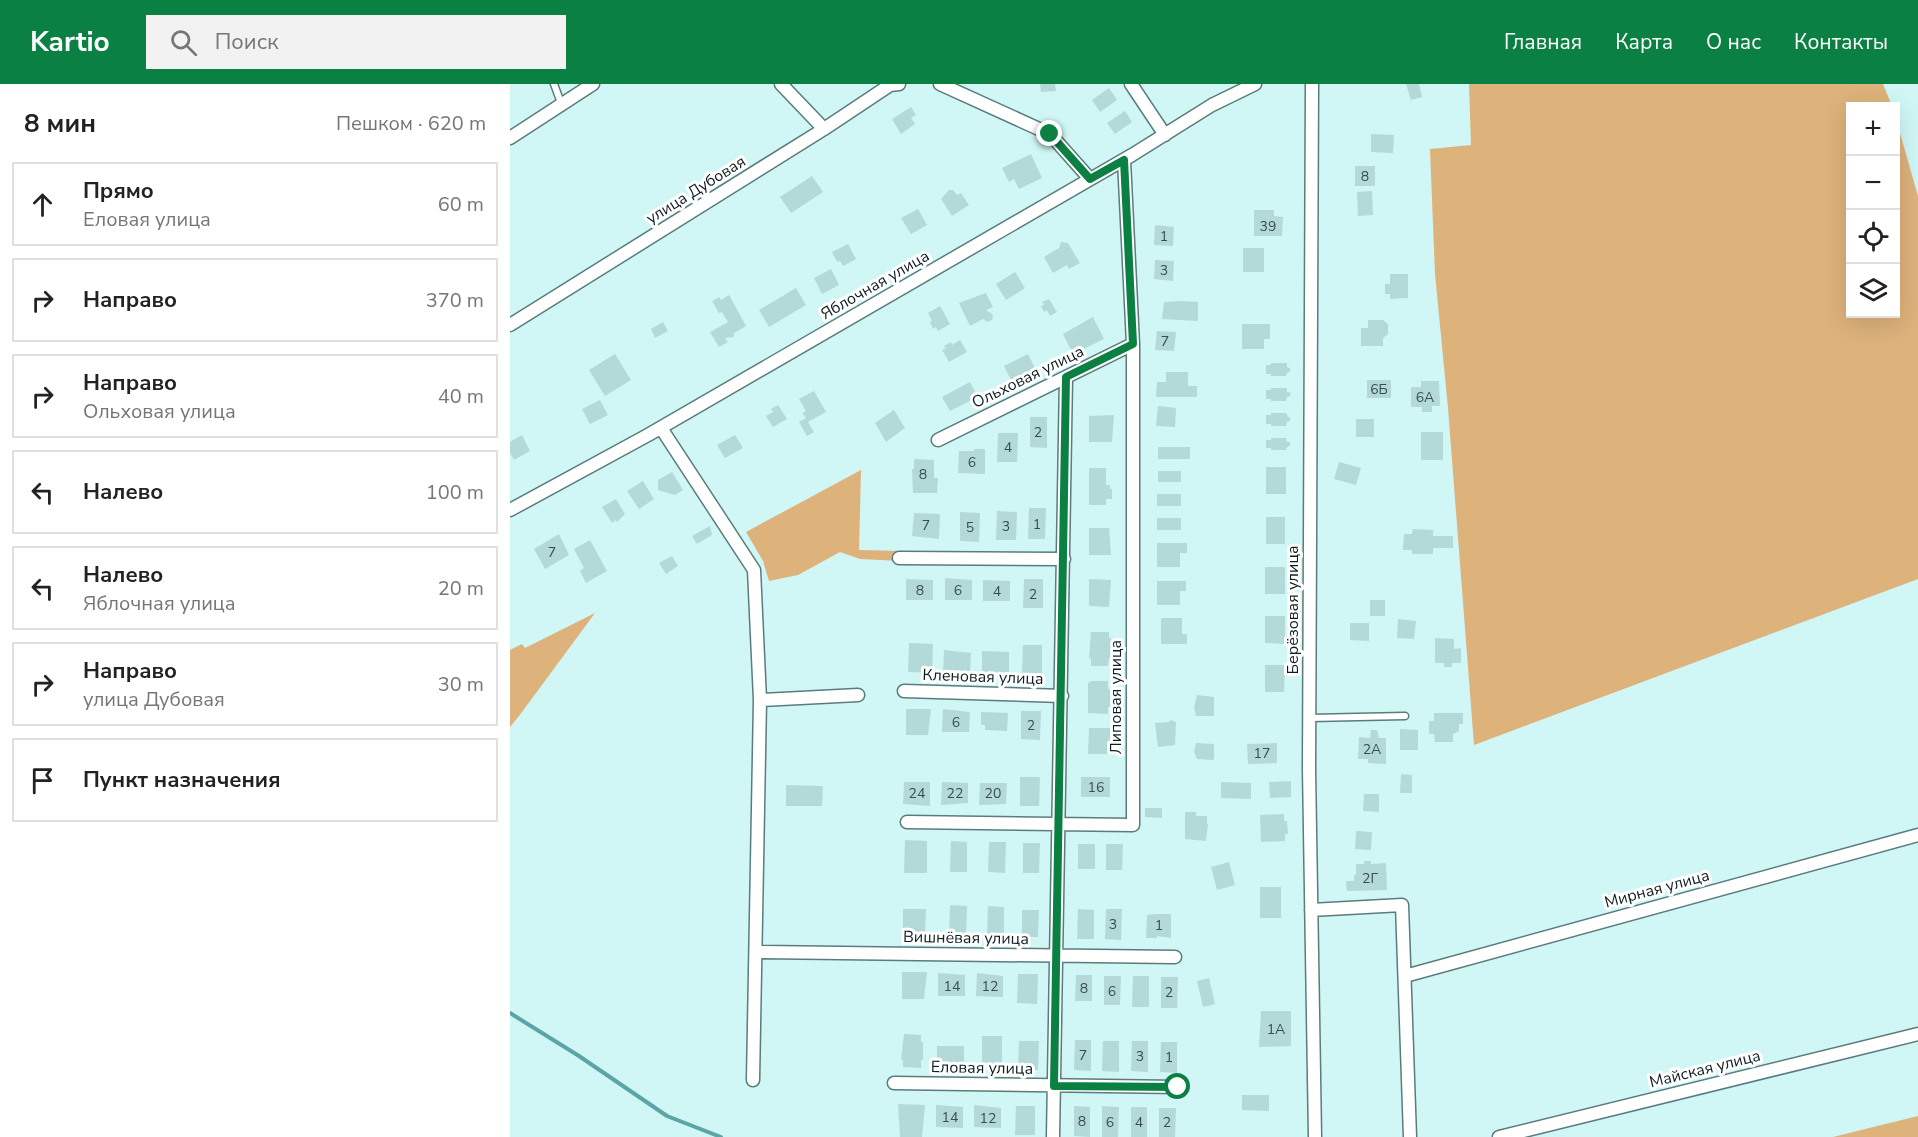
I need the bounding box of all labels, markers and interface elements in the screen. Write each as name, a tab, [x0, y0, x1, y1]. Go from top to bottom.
search box	[146, 15, 566, 69]
text: Kartio	[30, 23, 110, 61]
icon: search	[167, 26, 200, 59]
text: Поиск	[215, 27, 279, 57]
text: Главная	[1504, 28, 1582, 56]
text: Карта	[1615, 28, 1673, 56]
text: О нас	[1706, 28, 1761, 56]
text: Контакты	[1794, 28, 1888, 56]
map controls	[1846, 102, 1900, 318]
button: +	[1846, 102, 1900, 156]
text: 8 мин	[24, 106, 96, 141]
text: Пешком · 620 m	[336, 110, 486, 137]
route end	[1036, 120, 1062, 146]
street label: улица Дубовая	[642, 151, 750, 229]
button: −	[1846, 156, 1900, 210]
house number: 8	[1361, 167, 1369, 186]
text: Прямо	[83, 176, 154, 206]
icon: ahead	[26, 188, 59, 221]
text: 60 m	[438, 191, 484, 218]
text: Еловая улица	[83, 206, 211, 233]
button: locate	[1846, 210, 1900, 264]
house number: 39	[1260, 217, 1276, 236]
house number: 1	[1160, 227, 1168, 246]
street label: Яблочная улица	[817, 245, 933, 325]
house number: 3	[1160, 261, 1168, 280]
button: layers	[1846, 264, 1900, 318]
icon: right	[26, 284, 59, 317]
text: Направо	[83, 285, 177, 315]
text: 370 m	[426, 287, 484, 314]
house number: 7	[1161, 332, 1169, 351]
street label: Ольховая улица	[968, 340, 1088, 414]
text: Направо	[83, 368, 177, 398]
icon: right	[26, 380, 59, 413]
house number: 6Б	[1370, 380, 1388, 399]
text: 40 m	[438, 383, 484, 410]
house number: 6А	[1416, 388, 1434, 407]
text: Ольховая улица	[83, 398, 236, 425]
house number: 2	[1034, 423, 1042, 442]
house number: 4	[1004, 438, 1012, 457]
house number: 6	[968, 453, 976, 472]
house number: 8	[919, 465, 927, 484]
icon: left	[26, 476, 59, 509]
text: Налево	[83, 477, 163, 507]
text: 100 m	[426, 479, 484, 506]
house number: 1	[1033, 515, 1041, 534]
house number: 7	[922, 516, 930, 535]
house number: 3	[1002, 517, 1010, 536]
house number: 5	[966, 518, 974, 537]
house number: 7	[548, 543, 556, 562]
street label: Берёзовая улица	[1282, 545, 1304, 675]
text: Налево	[83, 560, 163, 590]
icon: left	[26, 572, 59, 605]
text: 20 m	[438, 575, 484, 602]
house number: 8	[916, 581, 924, 600]
house number: 6	[954, 581, 962, 600]
house number: 4	[993, 582, 1001, 601]
house number: 2	[1029, 585, 1037, 604]
text: Яблочная улица	[83, 590, 236, 617]
street label: Липовая улица	[1105, 640, 1127, 754]
text: Направо	[83, 656, 177, 686]
street label: Кленовая улица	[922, 664, 1044, 690]
icon: right	[26, 668, 59, 701]
text: 30 m	[438, 671, 484, 698]
text: улица Дубовая	[83, 686, 225, 713]
house number: 6	[952, 713, 960, 732]
house number: 2	[1027, 716, 1035, 735]
house number: 2А	[1363, 740, 1381, 759]
house number: 17	[1254, 744, 1270, 763]
icon: arrive	[26, 764, 59, 797]
text: Пункт назначения	[83, 765, 281, 795]
house number: 16	[1088, 778, 1104, 797]
house number: 24	[909, 784, 925, 803]
house number: 22	[947, 784, 963, 803]
house number: 20	[985, 784, 1001, 803]
street label: Мирная улица	[1602, 864, 1712, 914]
house number: 2Г	[1362, 869, 1378, 888]
house number: 3	[1109, 915, 1117, 934]
house number: 1	[1155, 916, 1163, 935]
street label: Вишнёвая улица	[903, 926, 1029, 950]
house number: 14	[944, 977, 960, 996]
house number: 12	[982, 977, 998, 996]
house number: 8	[1080, 979, 1088, 998]
house number: 6	[1108, 982, 1116, 1001]
house number: 2	[1165, 983, 1173, 1002]
house number: 1А	[1267, 1020, 1285, 1039]
street label: Майская улица	[1647, 1045, 1763, 1093]
house number: 7	[1079, 1046, 1087, 1065]
house number: 3	[1136, 1047, 1144, 1066]
house number: 1	[1165, 1048, 1173, 1067]
street label: Еловая улица	[931, 1056, 1033, 1080]
route start	[1164, 1073, 1190, 1099]
house number: 14	[942, 1108, 958, 1127]
house number: 12	[980, 1109, 996, 1128]
house number: 8	[1078, 1112, 1086, 1131]
house number: 6	[1106, 1113, 1114, 1132]
house number: 4	[1135, 1113, 1143, 1132]
house number: 2	[1163, 1113, 1171, 1132]

